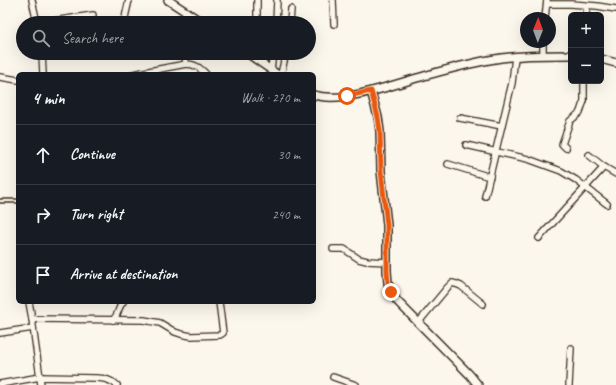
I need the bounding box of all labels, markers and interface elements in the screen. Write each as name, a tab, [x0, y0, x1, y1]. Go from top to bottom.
north arrow	[520, 12, 556, 48]
map controls	[568, 12, 604, 84]
button: +	[568, 12, 604, 48]
search box	[16, 16, 316, 60]
icon: search	[30, 27, 52, 49]
text: Search here	[62, 29, 123, 48]
button: −	[568, 48, 604, 84]
route start	[338, 87, 356, 105]
text: 4 min	[32, 88, 65, 109]
text: Walk · 270 m	[241, 90, 300, 106]
icon: ahead	[32, 144, 54, 166]
text: Continue	[70, 145, 115, 164]
text: 30 m	[278, 147, 300, 163]
icon: right	[32, 204, 54, 226]
text: Turn right	[70, 205, 123, 224]
text: 240 m	[272, 207, 300, 223]
icon: arrive	[32, 264, 54, 286]
text: Arrive at destination	[70, 265, 177, 284]
route end	[382, 283, 400, 301]

